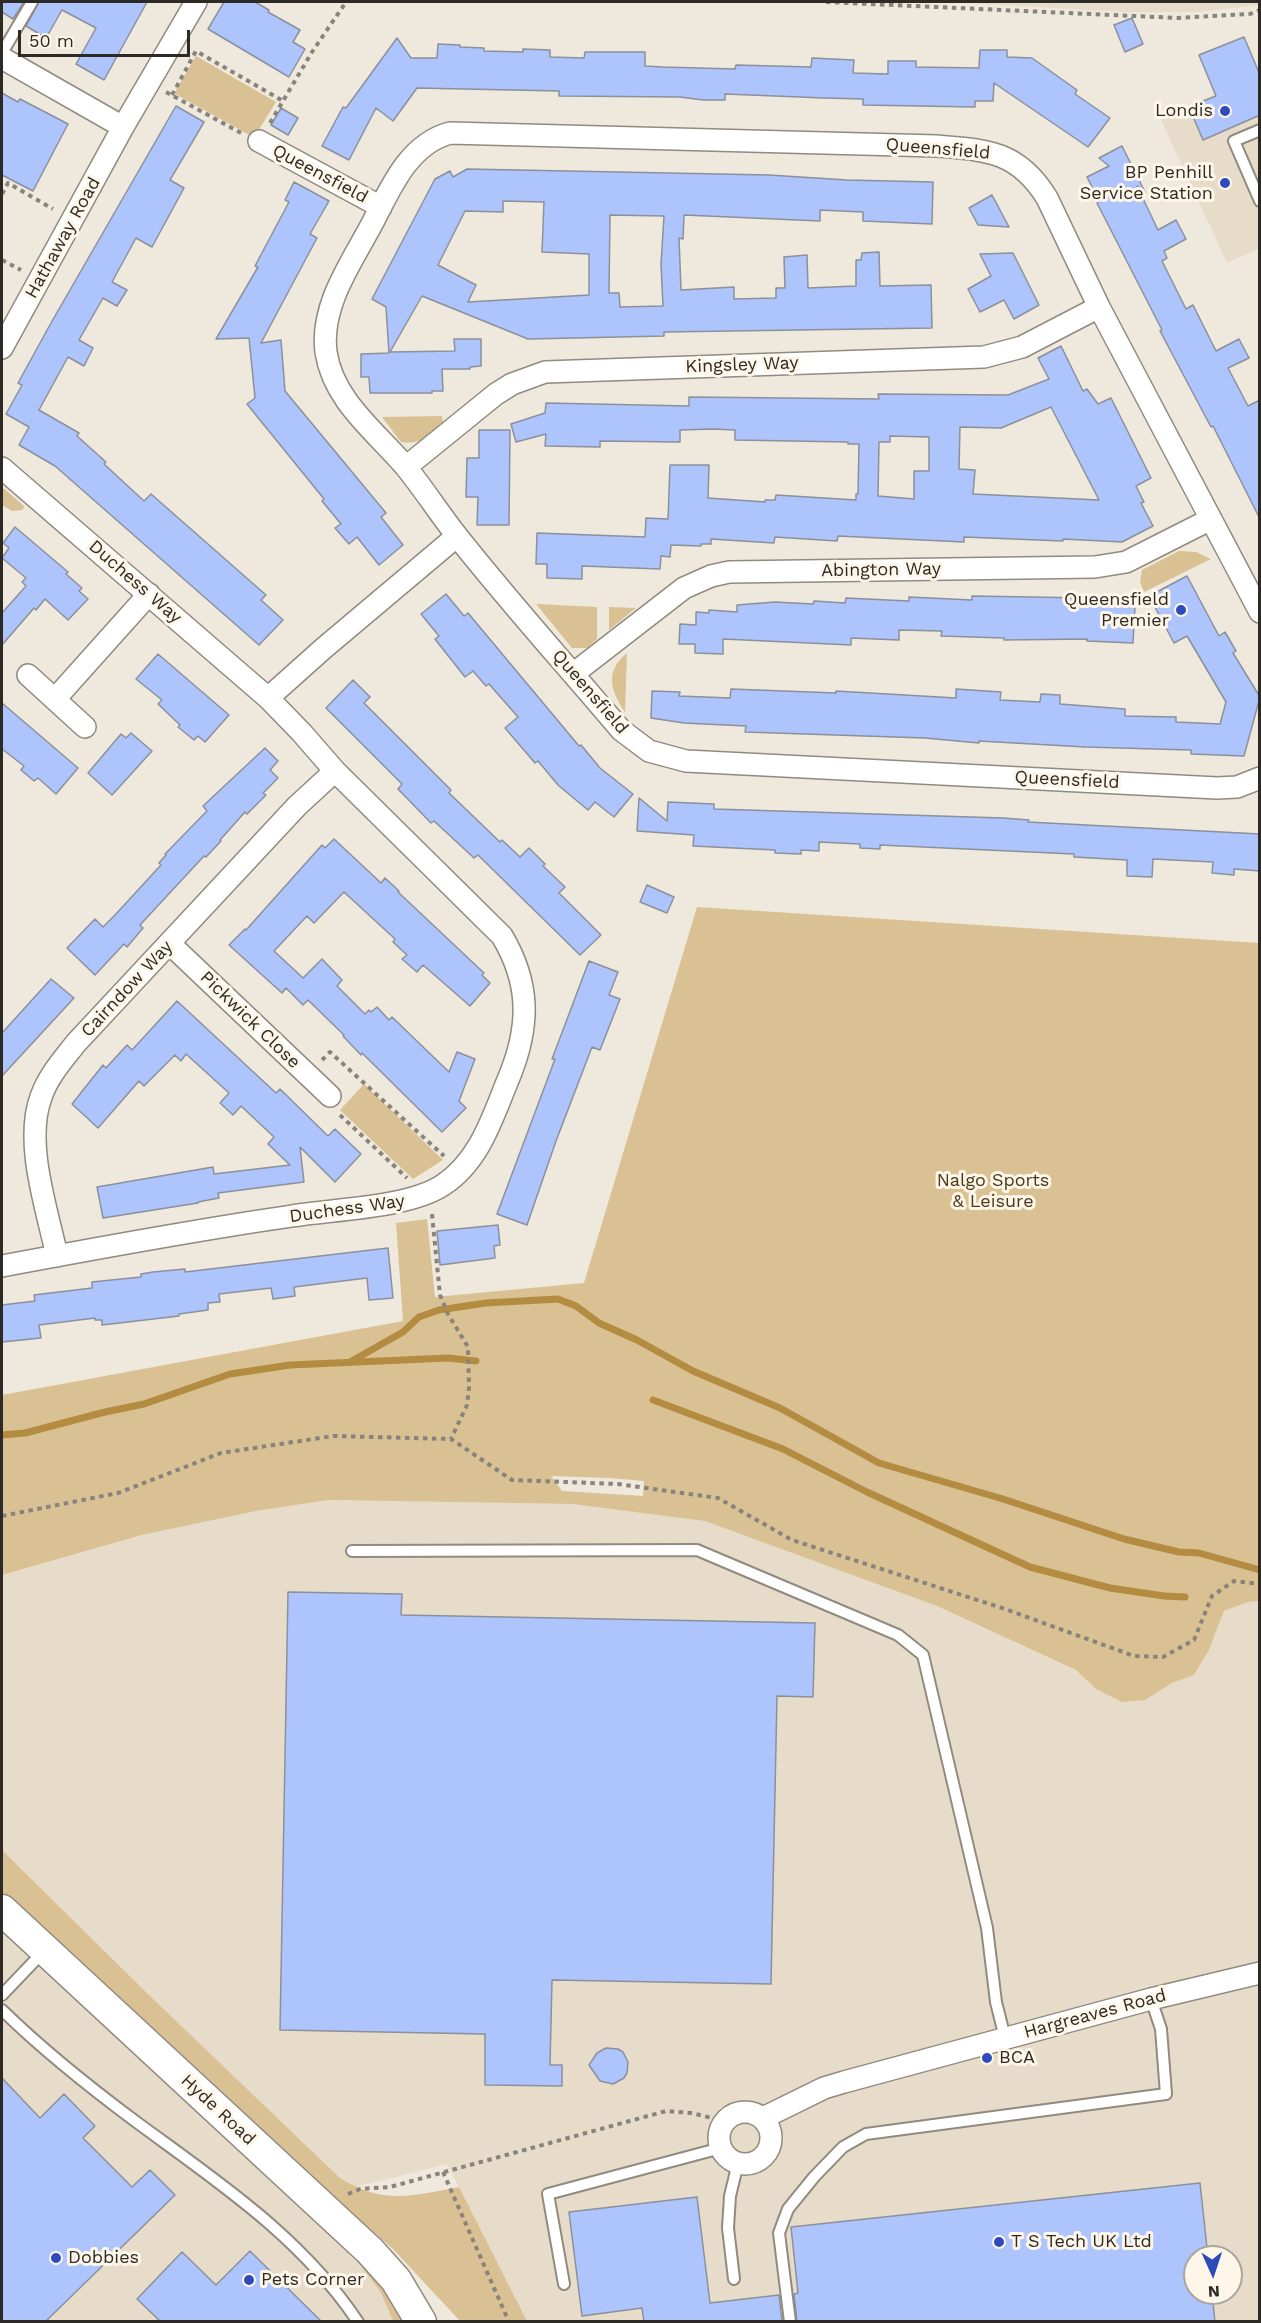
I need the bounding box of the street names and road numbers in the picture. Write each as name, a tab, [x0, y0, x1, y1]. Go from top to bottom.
street label: Queensfield	[885, 134, 991, 164]
street label: Queensfield	[269, 140, 371, 208]
street label: Hathaway Road	[21, 174, 105, 302]
street label: Kingsley Way	[685, 352, 799, 378]
street label: Duchess Way	[84, 536, 186, 628]
street label: Abington Way	[821, 558, 941, 582]
street label: Queensfield	[547, 645, 633, 739]
street label: Queensfield	[1014, 766, 1120, 794]
street label: Cairndow Way	[77, 936, 177, 1042]
street label: Pickwick Close	[195, 967, 305, 1073]
street label: Duchess Way	[288, 1190, 406, 1228]
street label: Hargreaves Road	[1022, 1985, 1168, 2043]
street label: Hyde Road	[176, 2070, 260, 2150]

